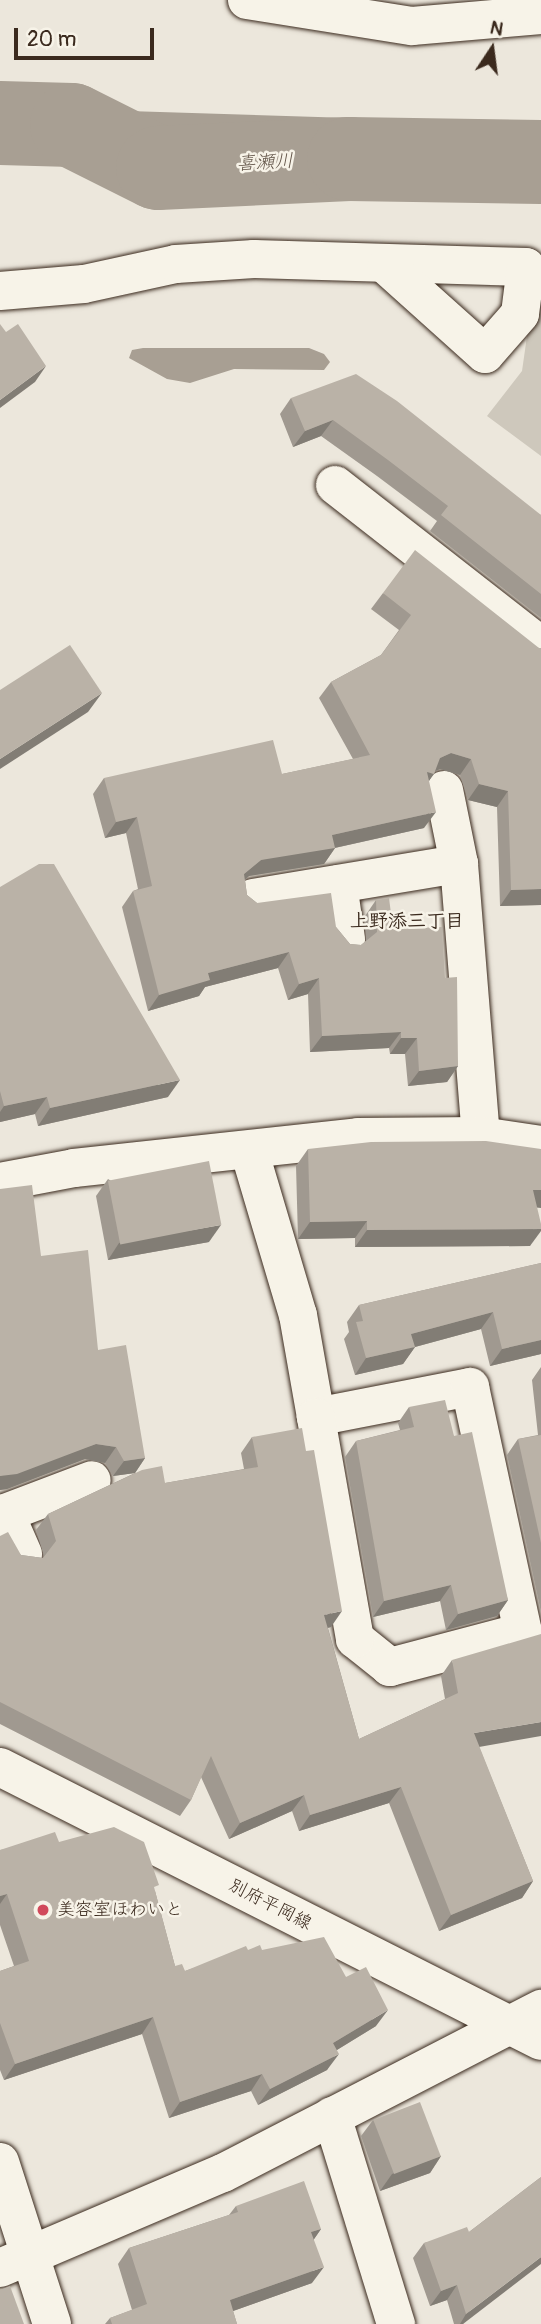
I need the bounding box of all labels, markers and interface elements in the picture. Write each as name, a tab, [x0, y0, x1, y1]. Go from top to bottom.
scale bar	[18, 14, 158, 58]
north arrow	[457, 14, 527, 84]
text: N	[488, 15, 506, 42]
text: 20 m	[27, 26, 76, 53]
water label: 喜瀬川	[236, 150, 294, 176]
district label: 上野添三丁目	[350, 911, 464, 933]
street label: 別府平岡線	[225, 1875, 315, 1935]
place label: 美容室ほわいと	[57, 1899, 183, 1921]
marker: 美容室ほわいと	[35, 1902, 51, 1918]

